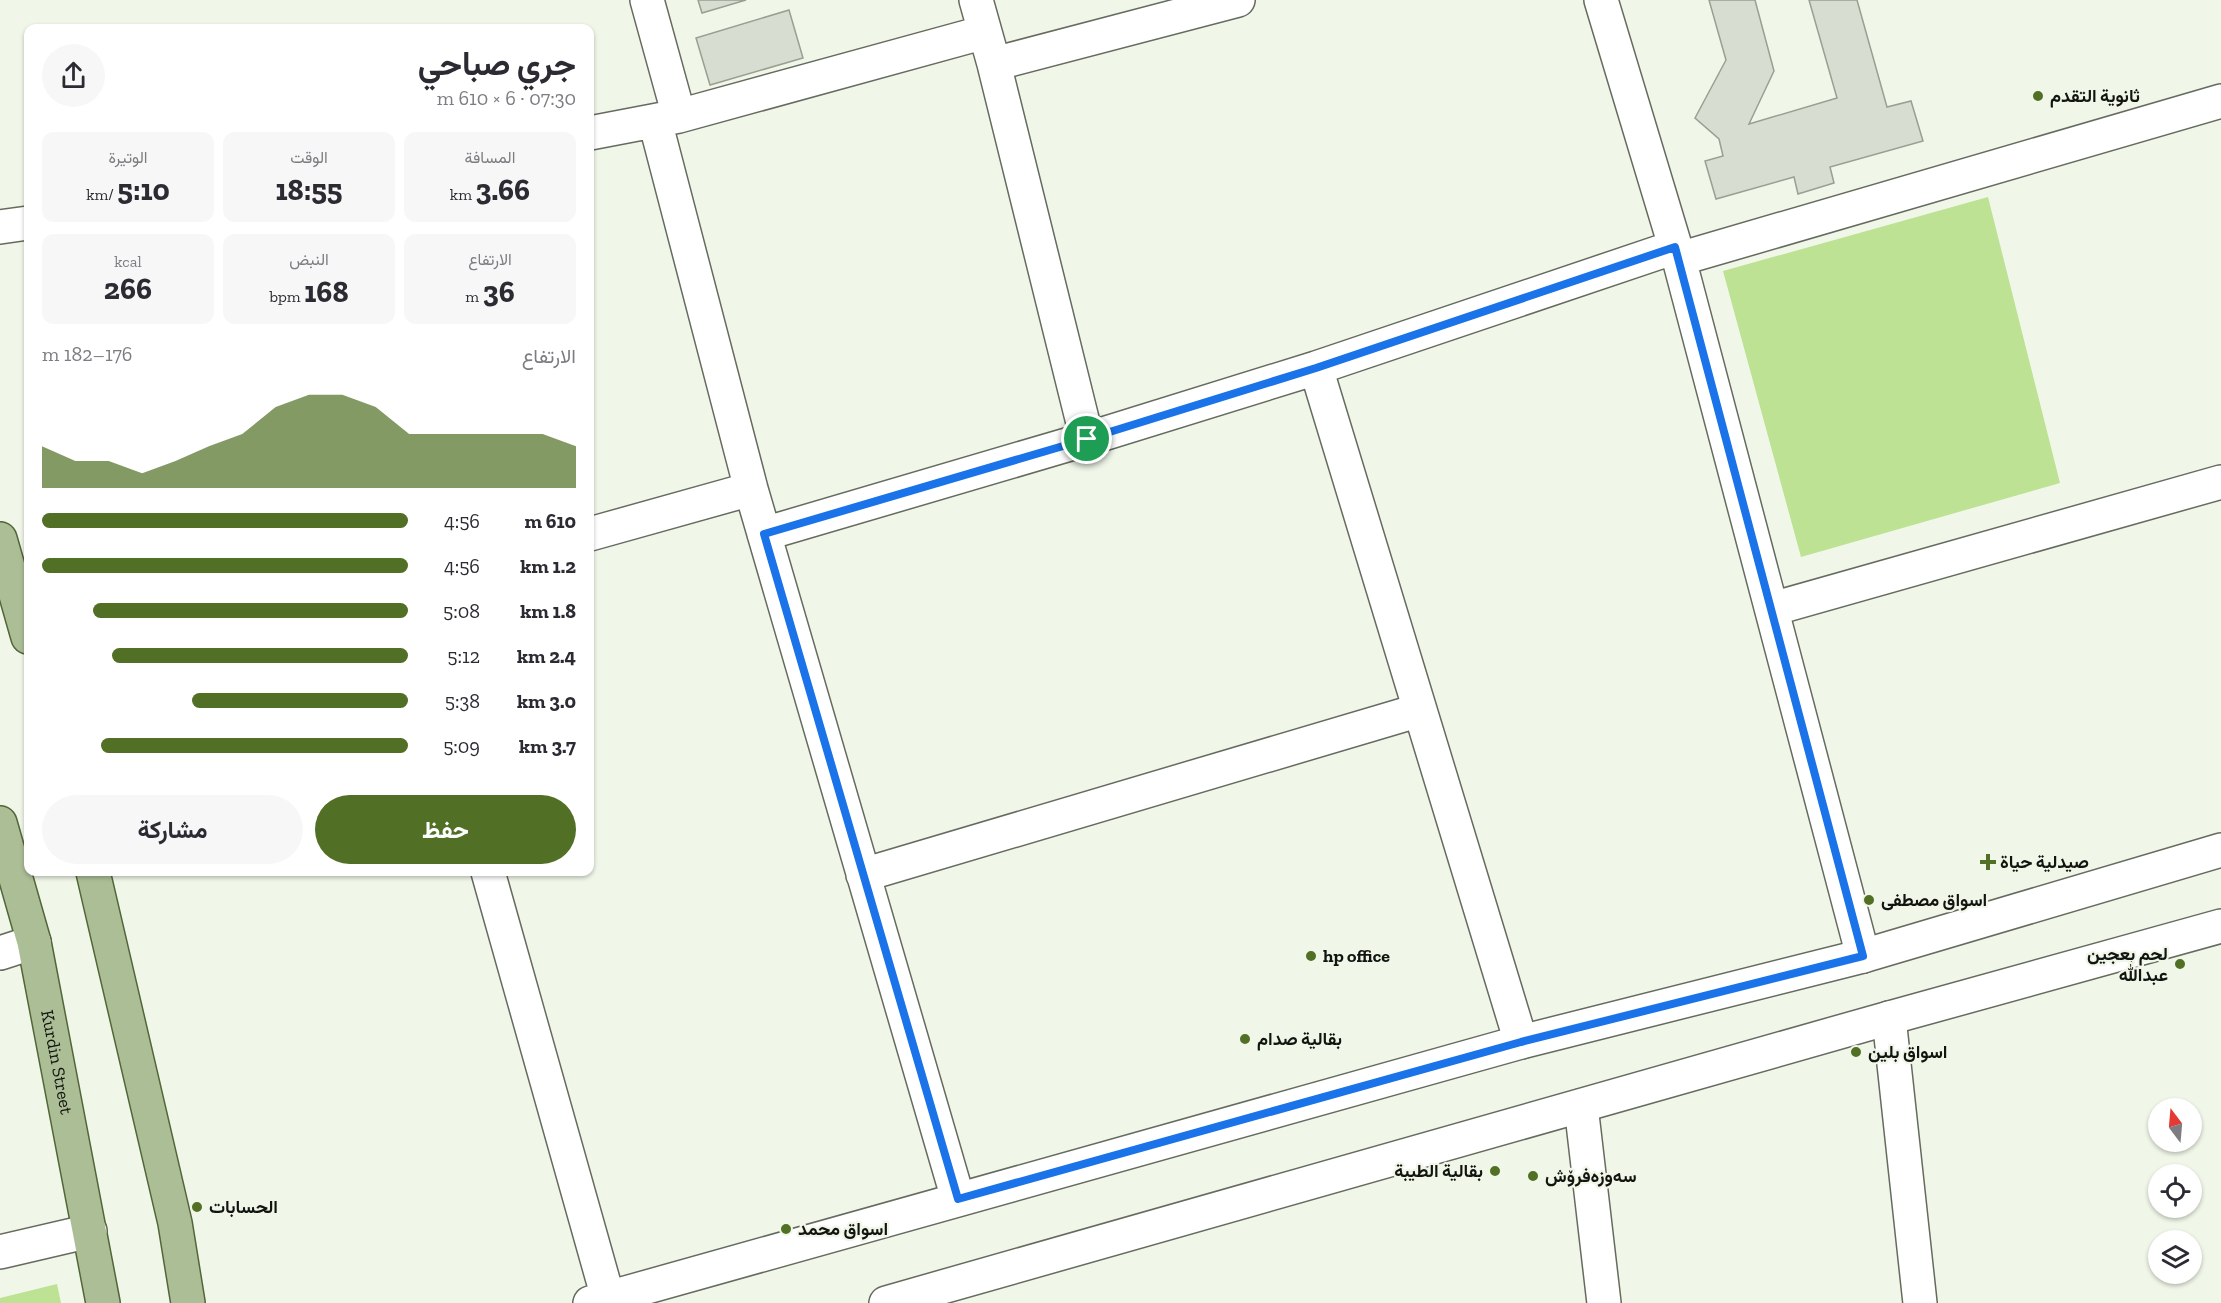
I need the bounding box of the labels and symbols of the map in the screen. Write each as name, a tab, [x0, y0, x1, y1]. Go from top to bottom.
place label: ثانوية التقدم	[2050, 85, 2140, 108]
marker: ثانوية التقدم	[2031, 89, 2045, 103]
pin	[1061, 413, 1112, 464]
place label: صيدلية حياة	[2000, 851, 2089, 873]
marker: صيدلية حياة	[1981, 855, 1995, 869]
place label: اسواق مصطفى	[1881, 889, 1987, 911]
marker: اسواق مصطفى	[1862, 893, 1876, 907]
place label: لحم بعجين عبدالله	[2087, 943, 2168, 986]
place label: hp office	[1323, 945, 1390, 967]
marker: hp office	[1304, 949, 1318, 963]
marker: لحم بعجين عبدالله	[2173, 957, 2187, 971]
street label: Kurdin Street	[36, 1008, 78, 1116]
place label: بقالية صدام	[1257, 1028, 1342, 1051]
marker: بقالية صدام	[1238, 1032, 1252, 1046]
place label: اسواق بلين	[1868, 1041, 1948, 1063]
marker: اسواق بلين	[1849, 1045, 1863, 1059]
north arrow	[2148, 1098, 2202, 1152]
place label: بقالية الطيبة	[1394, 1160, 1483, 1182]
marker: بقالية الطيبة	[1488, 1164, 1502, 1178]
place label: سەوزەفرۆش	[1545, 1165, 1637, 1187]
marker: سەوزەفرۆش	[1526, 1169, 1540, 1183]
place label: الحسابات	[209, 1196, 278, 1218]
marker: الحسابات	[190, 1200, 204, 1214]
place label: اسواق محمد	[798, 1218, 888, 1240]
marker: اسواق محمد	[779, 1222, 793, 1236]

